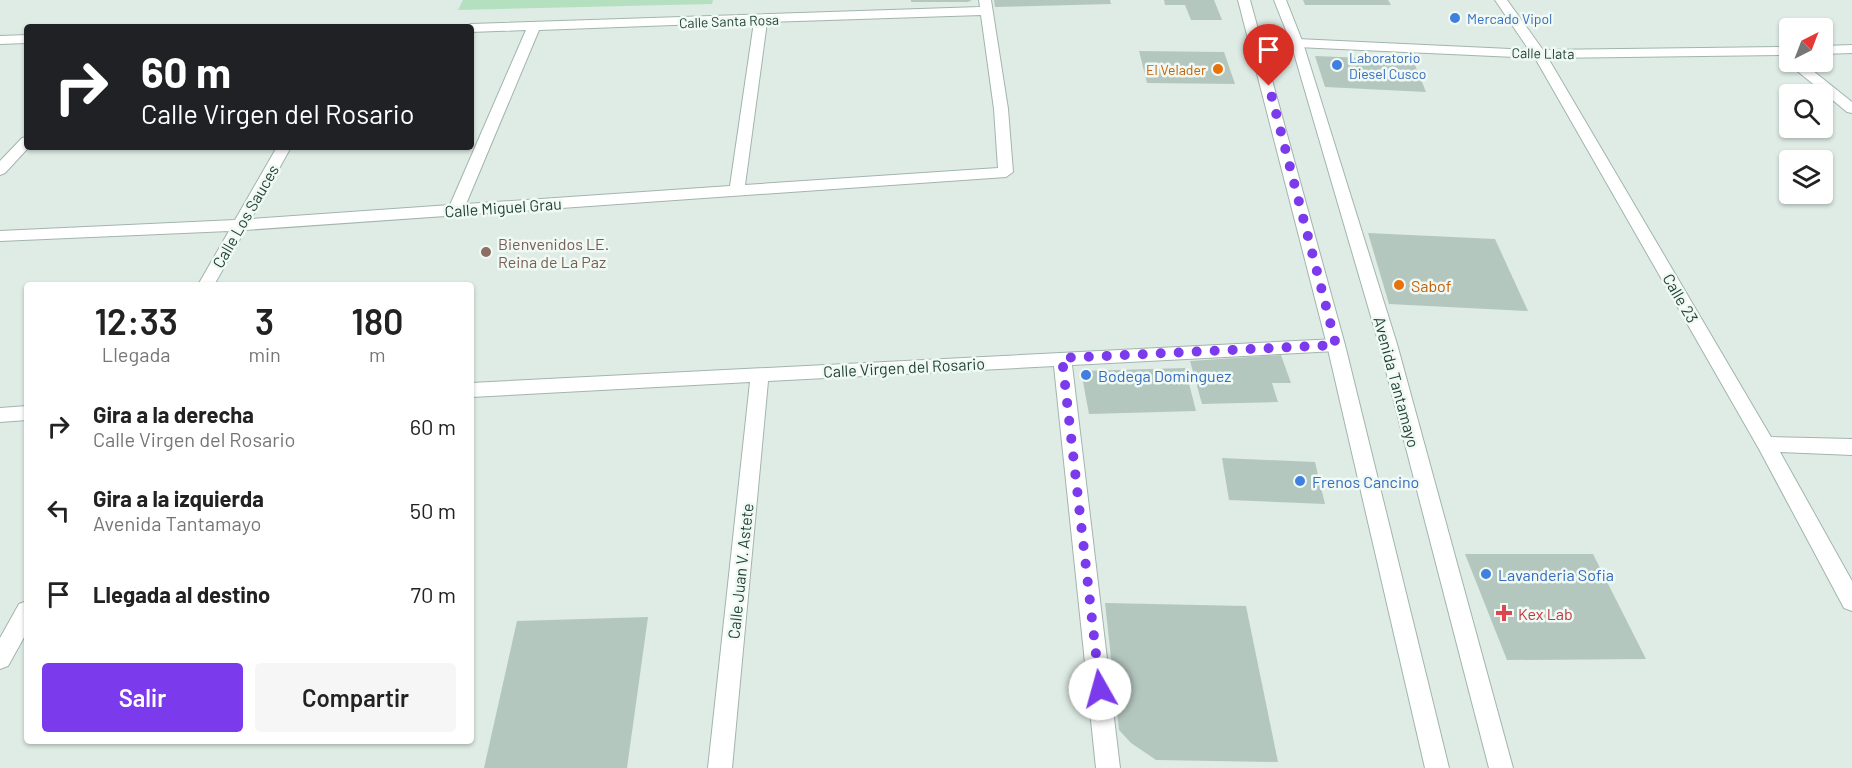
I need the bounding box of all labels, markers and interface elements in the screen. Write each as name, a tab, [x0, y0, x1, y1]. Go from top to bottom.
place label: Mercado Vipol	[1467, 10, 1552, 27]
street label: Calle Santa Rosa	[679, 11, 779, 31]
marker: Mercado Vipol	[1448, 11, 1462, 25]
north arrow	[1779, 18, 1833, 72]
map controls	[1779, 18, 1833, 204]
pin	[1243, 24, 1294, 86]
icon: arrive	[1252, 33, 1285, 66]
street label: Calle Llata	[1511, 44, 1575, 62]
text: 60 m	[141, 46, 231, 96]
icon: right	[42, 48, 120, 126]
place label: Laboratorio Diesel Cusco	[1349, 49, 1426, 82]
marker: Laboratorio Diesel Cusco	[1330, 58, 1344, 72]
place label: El Velader	[1146, 61, 1206, 78]
marker: El Velader	[1211, 62, 1225, 76]
button: search	[1779, 84, 1833, 138]
text: Calle Virgen del Rosario	[141, 97, 414, 129]
button: layers	[1779, 150, 1833, 204]
street label: Calle Los Sauces	[208, 161, 282, 271]
street label: Calle Miguel Grau	[444, 193, 562, 221]
place label: Bienvenidos LE. Reina de La Paz	[498, 234, 609, 271]
marker: Bienvenidos LE. Reina de La Paz	[479, 245, 493, 259]
street label: Calle 23	[1659, 270, 1703, 326]
place label: Sabof	[1411, 276, 1452, 295]
marker: Sabof	[1392, 278, 1406, 292]
text: 12:33	[94, 299, 178, 342]
text: 3	[255, 299, 274, 342]
text: 180	[351, 299, 404, 342]
street label: Avenida Tantamayo	[1370, 314, 1424, 450]
text: Llegada	[102, 342, 171, 366]
text: min	[248, 342, 281, 366]
text: m	[369, 342, 386, 366]
street label: Calle Virgen del Rosario	[823, 353, 985, 381]
place label: Bodega Dominguez	[1098, 366, 1231, 385]
marker: Bodega Dominguez	[1079, 368, 1093, 382]
text: Gira a la derecha	[93, 401, 254, 427]
icon: right	[42, 410, 75, 443]
text: 60 m	[410, 413, 456, 439]
text: Calle Virgen del Rosario	[93, 427, 296, 451]
place label: Frenos Cancino	[1312, 472, 1419, 491]
marker: Frenos Cancino	[1293, 474, 1307, 488]
text: Gira a la izquierda	[93, 485, 264, 511]
icon: left	[42, 494, 75, 527]
text: 50 m	[410, 497, 456, 523]
street label: Calle Juan V. Astete	[723, 502, 757, 640]
text: Avenida Tantamayo	[93, 511, 261, 535]
place label: Lavanderia Sofia	[1498, 565, 1614, 584]
marker: Lavanderia Sofia	[1479, 567, 1493, 581]
icon: arrive	[42, 578, 75, 611]
text: Llegada al destino	[93, 581, 270, 607]
text: 70 m	[411, 581, 456, 607]
marker: Kex Lab	[1495, 604, 1513, 622]
place label: Kex Lab	[1518, 604, 1573, 623]
position arrow	[1068, 657, 1132, 721]
button: Salir	[42, 663, 243, 732]
button: Compartir	[255, 663, 456, 732]

